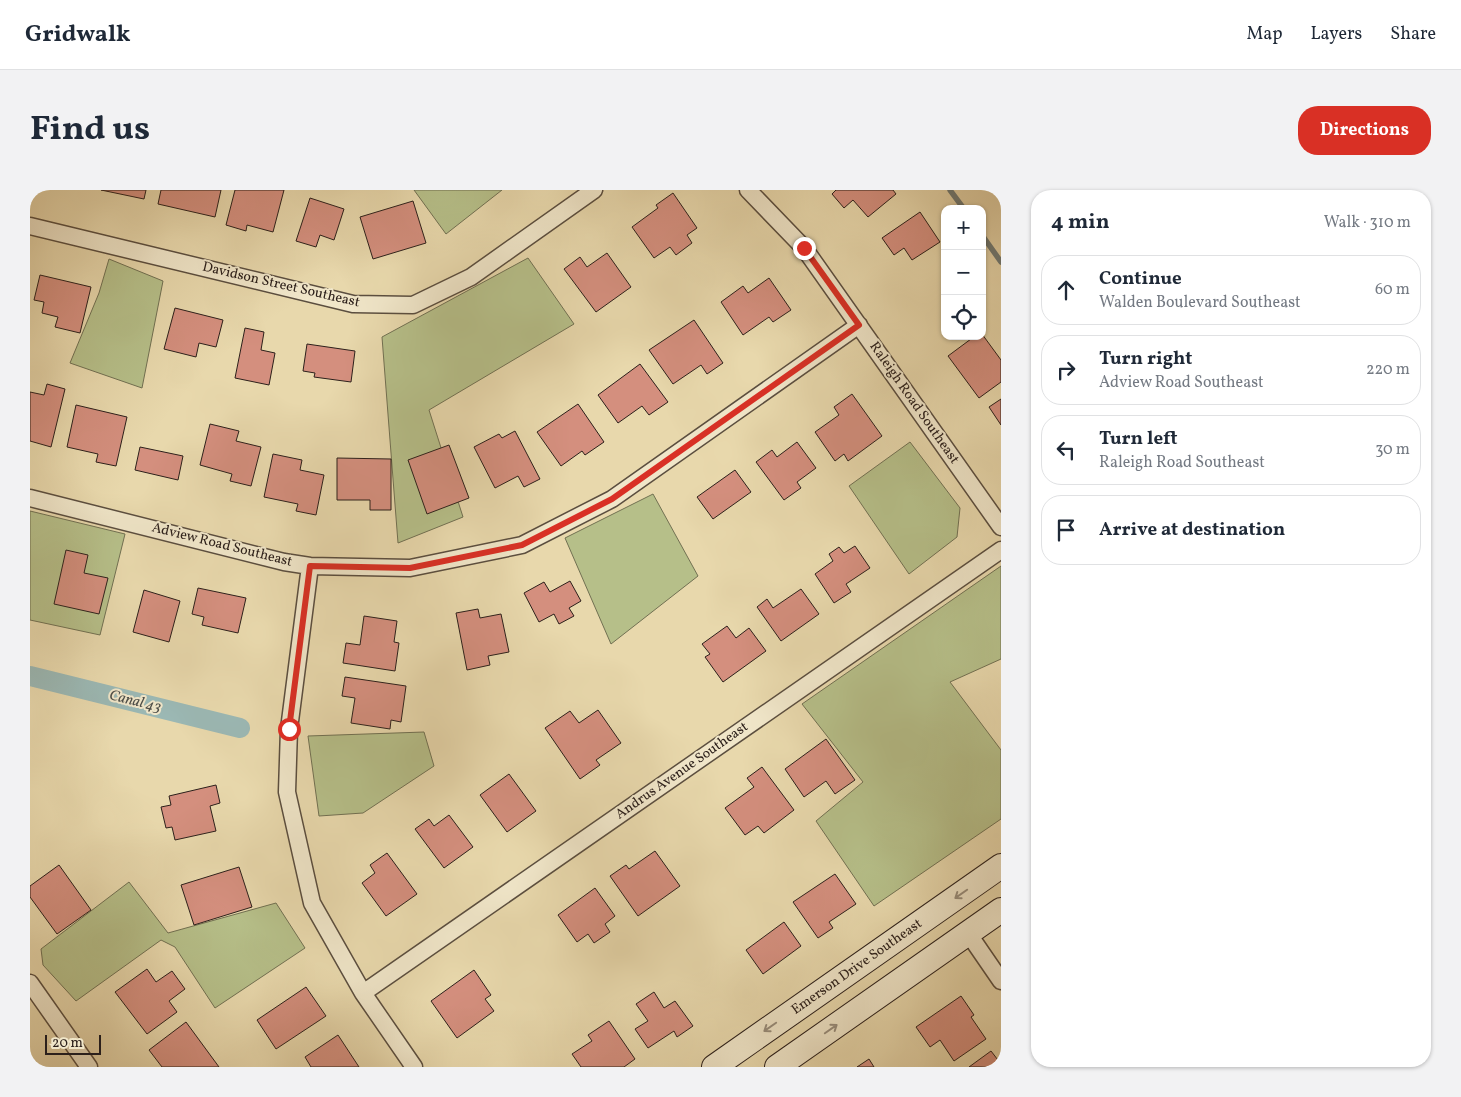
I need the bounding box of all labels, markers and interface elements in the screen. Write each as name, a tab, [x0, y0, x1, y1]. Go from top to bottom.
text: Gridwalk	[25, 18, 131, 52]
text: Map	[1246, 22, 1282, 47]
text: Layers	[1310, 22, 1362, 47]
text: Share	[1390, 22, 1436, 47]
text: Find us	[30, 106, 150, 154]
button: Directions	[1298, 106, 1431, 155]
map controls	[941, 205, 986, 340]
button: +	[941, 205, 986, 250]
text: 4 min	[1051, 208, 1110, 237]
text: Walk · 310 m	[1324, 212, 1411, 234]
route end	[793, 237, 816, 260]
button: −	[941, 250, 986, 295]
street label: Davidson Street Southeast	[200, 258, 362, 312]
text: Continue	[1099, 266, 1182, 292]
icon: ahead	[1052, 276, 1080, 304]
text: 60 m	[1375, 279, 1410, 301]
text: Walden Boulevard Southeast	[1099, 292, 1301, 314]
button: locate	[941, 295, 986, 340]
street label: Raleigh Road Southeast	[865, 338, 963, 468]
text: Turn right	[1099, 346, 1192, 372]
icon: right	[1052, 356, 1080, 384]
text: 220 m	[1366, 359, 1410, 381]
text: Adview Road Southeast	[1099, 372, 1264, 394]
text: Turn left	[1099, 426, 1178, 452]
icon: left	[1052, 436, 1080, 464]
text: 30 m	[1375, 439, 1410, 461]
text: Raleigh Road Southeast	[1099, 452, 1265, 474]
icon: arrive	[1052, 516, 1080, 544]
text: Arrive at destination	[1099, 517, 1285, 543]
street label: Adview Road Southeast	[150, 518, 294, 572]
water label: Canal 43	[107, 685, 163, 719]
route start	[278, 718, 301, 741]
street label: Andrus Avenue Southeast	[612, 718, 752, 824]
one-way arrow	[954, 889, 968, 899]
street label: Emerson Drive Southeast	[788, 915, 926, 1019]
one-way arrow	[764, 1022, 778, 1032]
one-way arrow	[824, 1024, 838, 1034]
scale bar	[45, 1032, 101, 1055]
text: 20 m	[52, 1034, 83, 1053]

